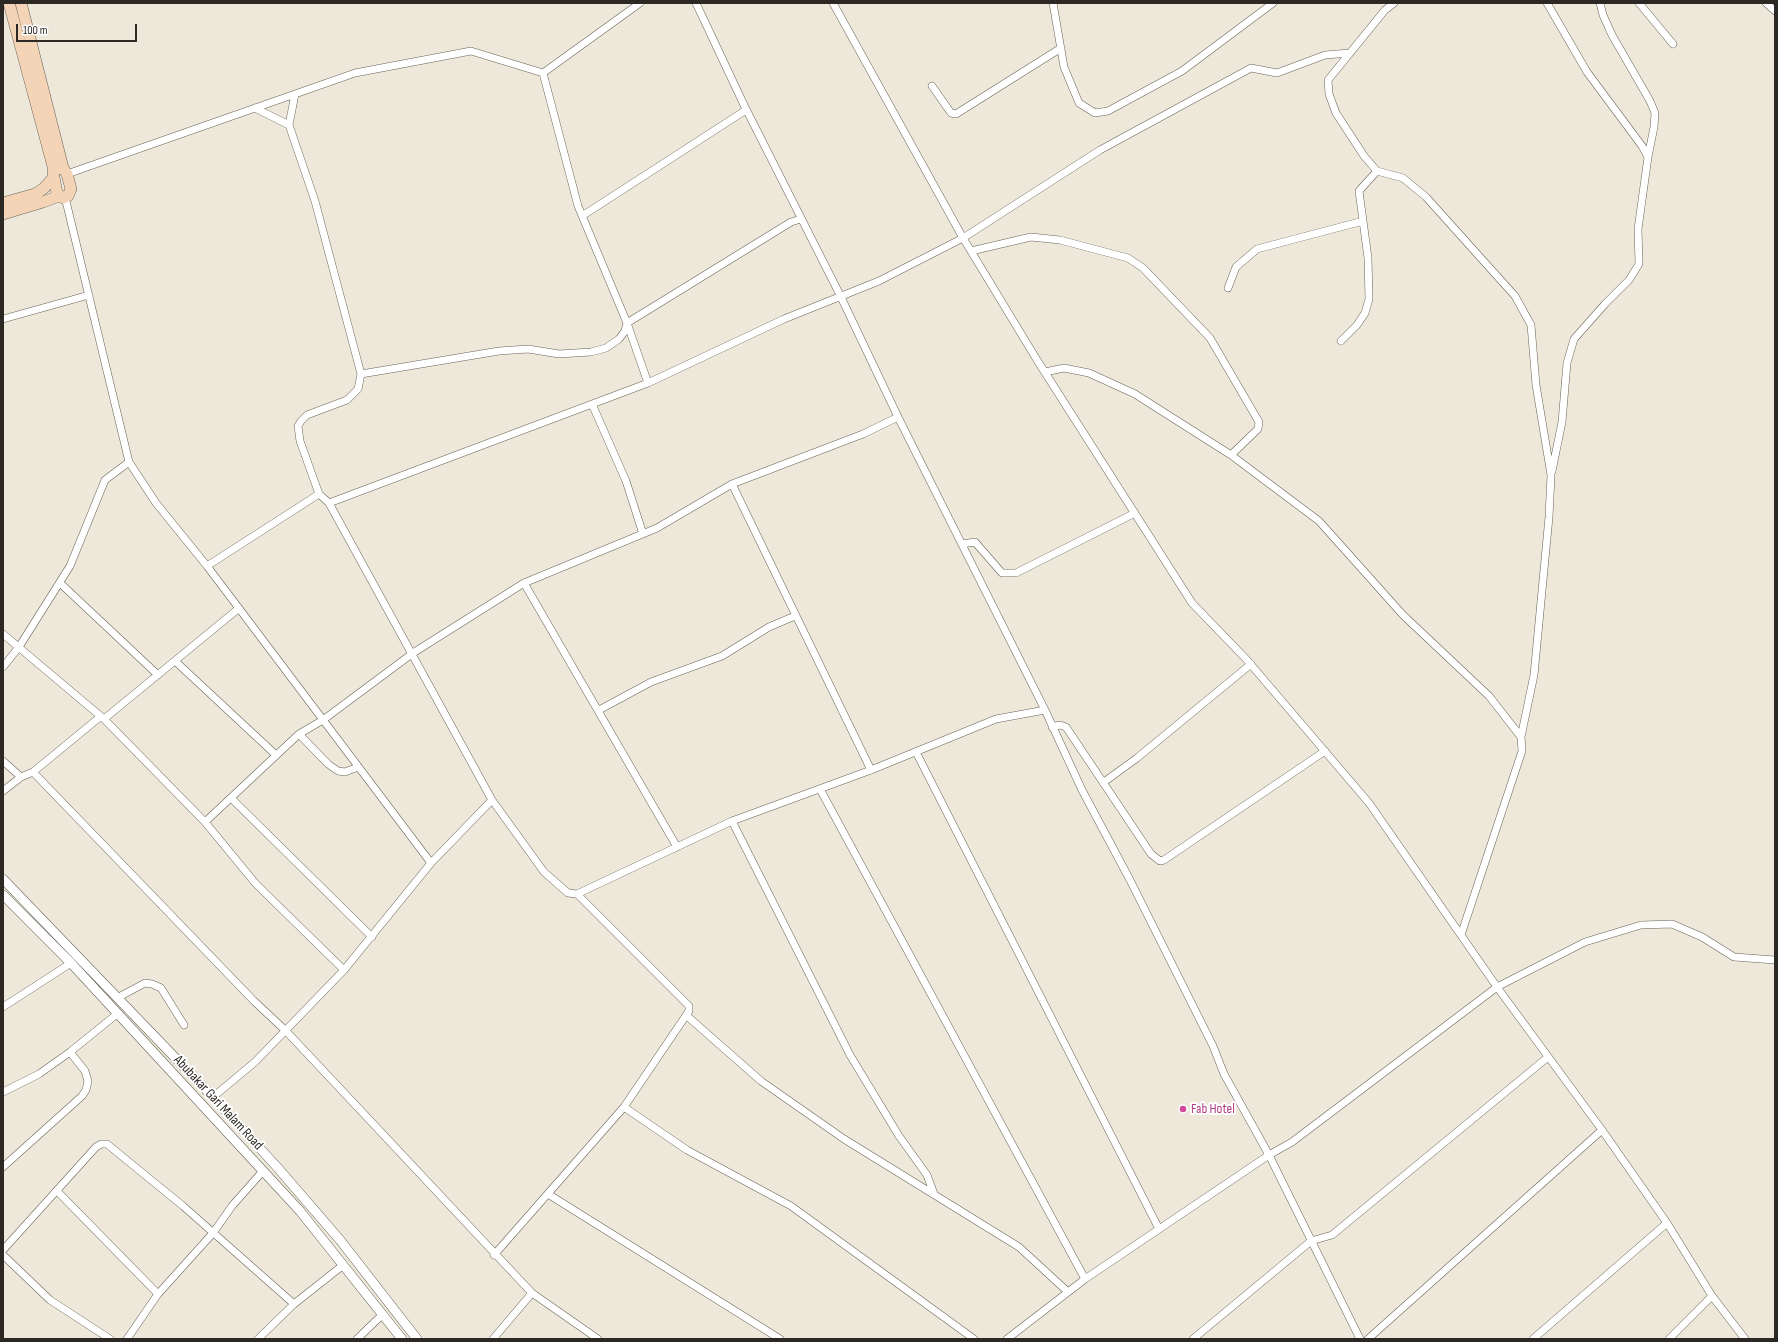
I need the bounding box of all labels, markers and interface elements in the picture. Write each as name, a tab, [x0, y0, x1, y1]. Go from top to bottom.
scale bar	[18, 16, 139, 42]
text: 100 m	[23, 23, 48, 38]
street label: Abubakar Gari Malam Road	[170, 1052, 266, 1154]
place label: Fab Hotel	[1191, 1101, 1235, 1117]
marker: Fab Hotel	[1178, 1104, 1188, 1114]

